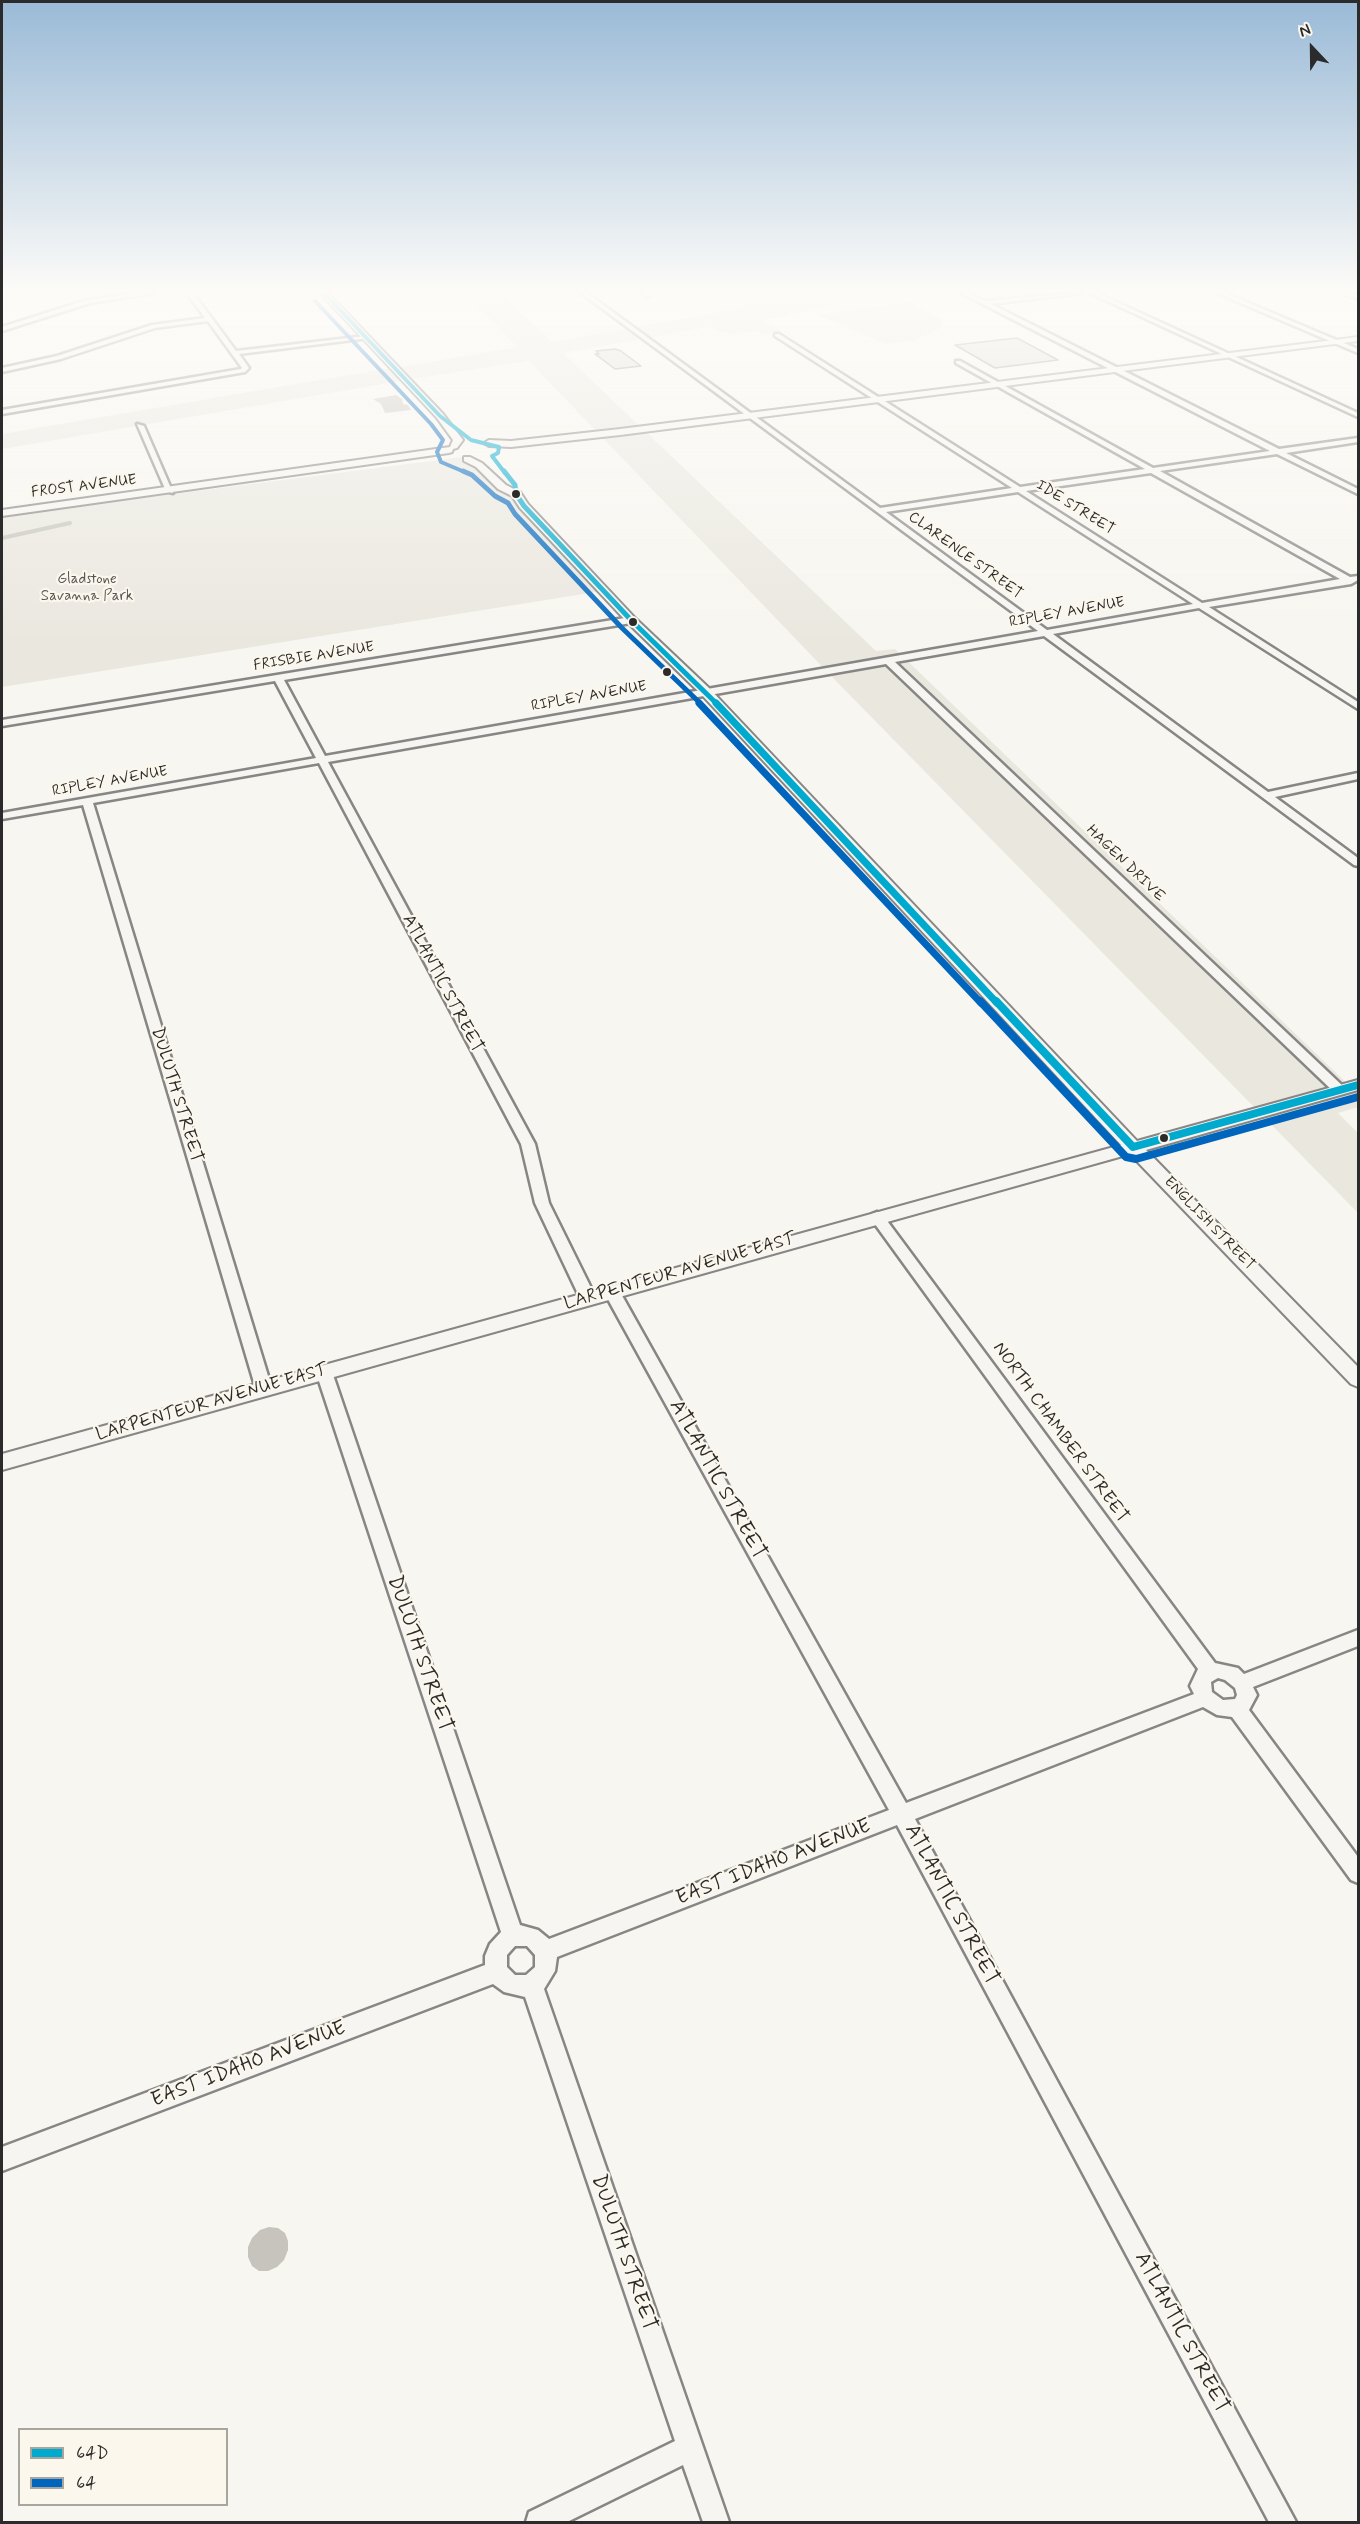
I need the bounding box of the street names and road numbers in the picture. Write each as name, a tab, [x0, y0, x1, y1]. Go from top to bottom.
street label: FROST AVENUE	[30, 472, 138, 502]
street label: IDE STREET	[1032, 477, 1118, 539]
street label: CLARENCE STREET	[904, 508, 1026, 604]
street label: RIPLEY AVENUE	[1008, 594, 1126, 632]
street label: FRISBIE AVENUE	[252, 639, 376, 675]
street label: RIPLEY AVENUE	[530, 678, 648, 716]
street label: RIPLEY AVENUE	[51, 763, 169, 801]
street label: HAGEN DRIVE	[1082, 822, 1168, 906]
street label: ATLANTIC STREET	[396, 911, 488, 1057]
street label: DULUTH STREET	[145, 1025, 207, 1165]
street label: ENGLISH STREET	[1160, 1173, 1258, 1275]
street label: LARPENTEUR AVENUE EAST	[562, 1229, 798, 1315]
street label: NORTH CHAMBER STREET	[987, 1339, 1133, 1527]
street label: LARPENTEUR AVENUE EAST	[94, 1360, 330, 1446]
street label: ATLANTIC STREET	[663, 1396, 771, 1564]
street label: DULUTH STREET	[380, 1573, 458, 1735]
street label: EAST IDAHO AVENUE	[673, 1814, 875, 1912]
street label: ATLANTIC STREET	[898, 1820, 1004, 1990]
street label: EAST IDAHO AVENUE	[148, 2016, 350, 2114]
street label: DULUTH STREET	[584, 2172, 662, 2334]
street label: ATLANTIC STREET	[1128, 2248, 1234, 2418]

